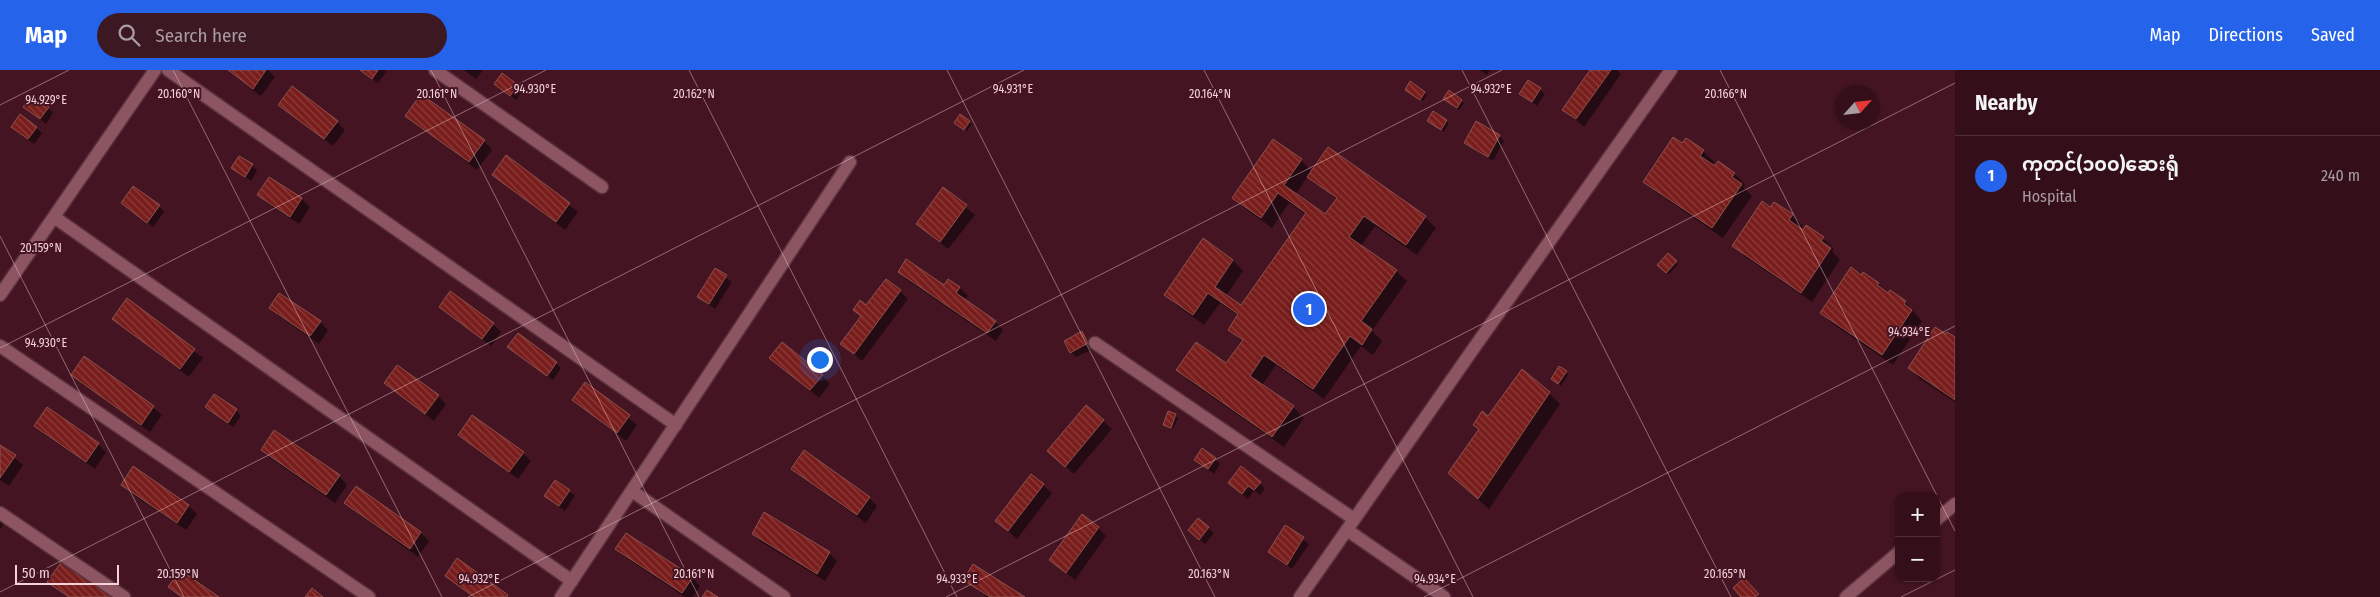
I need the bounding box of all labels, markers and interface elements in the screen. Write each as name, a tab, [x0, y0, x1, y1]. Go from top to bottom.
search box	[97, 13, 447, 58]
text: Map	[25, 21, 67, 49]
icon: search	[115, 21, 143, 49]
text: Search here	[155, 24, 247, 47]
text: Map	[2149, 24, 2181, 46]
text: Directions	[2209, 24, 2283, 46]
text: Saved	[2311, 24, 2355, 46]
text: 94.930°E	[514, 82, 557, 96]
text: 94.931°E	[993, 82, 1034, 96]
text: 94.932°E	[1470, 82, 1512, 96]
north arrow	[1835, 85, 1880, 130]
text: 20.160°N	[158, 87, 200, 101]
text: 20.161°N	[417, 87, 457, 101]
text: 20.162°N	[673, 87, 715, 101]
text: 20.164°N	[1189, 87, 1231, 101]
text: 20.166°N	[1705, 87, 1747, 101]
text: Nearby	[1975, 90, 2037, 116]
text: 94.929°E	[25, 93, 67, 107]
text: ကုတင်(၁၀၀)ဆေးရုံ	[2022, 153, 2179, 176]
text: 1	[1988, 166, 1994, 185]
text: 240 m	[2321, 166, 2360, 185]
text: Hospital	[2022, 187, 2077, 206]
text: 20.159°N	[20, 241, 62, 255]
pin: 1	[1293, 290, 1325, 328]
text: 94.934°E	[1888, 325, 1930, 339]
text: 94.930°E	[25, 336, 68, 350]
your location	[807, 347, 833, 373]
map controls	[1895, 492, 1940, 582]
button: +	[1895, 492, 1940, 537]
button: −	[1895, 537, 1940, 582]
scale bar	[15, 562, 119, 585]
text: 50 m	[22, 565, 50, 582]
text: 20.159°N	[157, 567, 199, 581]
text: 20.161°N	[674, 567, 714, 581]
text: 20.163°N	[1188, 567, 1230, 581]
text: 20.165°N	[1704, 567, 1746, 581]
text: 94.932°E	[458, 572, 500, 586]
text: 94.933°E	[936, 572, 978, 586]
text: 94.934°E	[1414, 572, 1456, 586]

